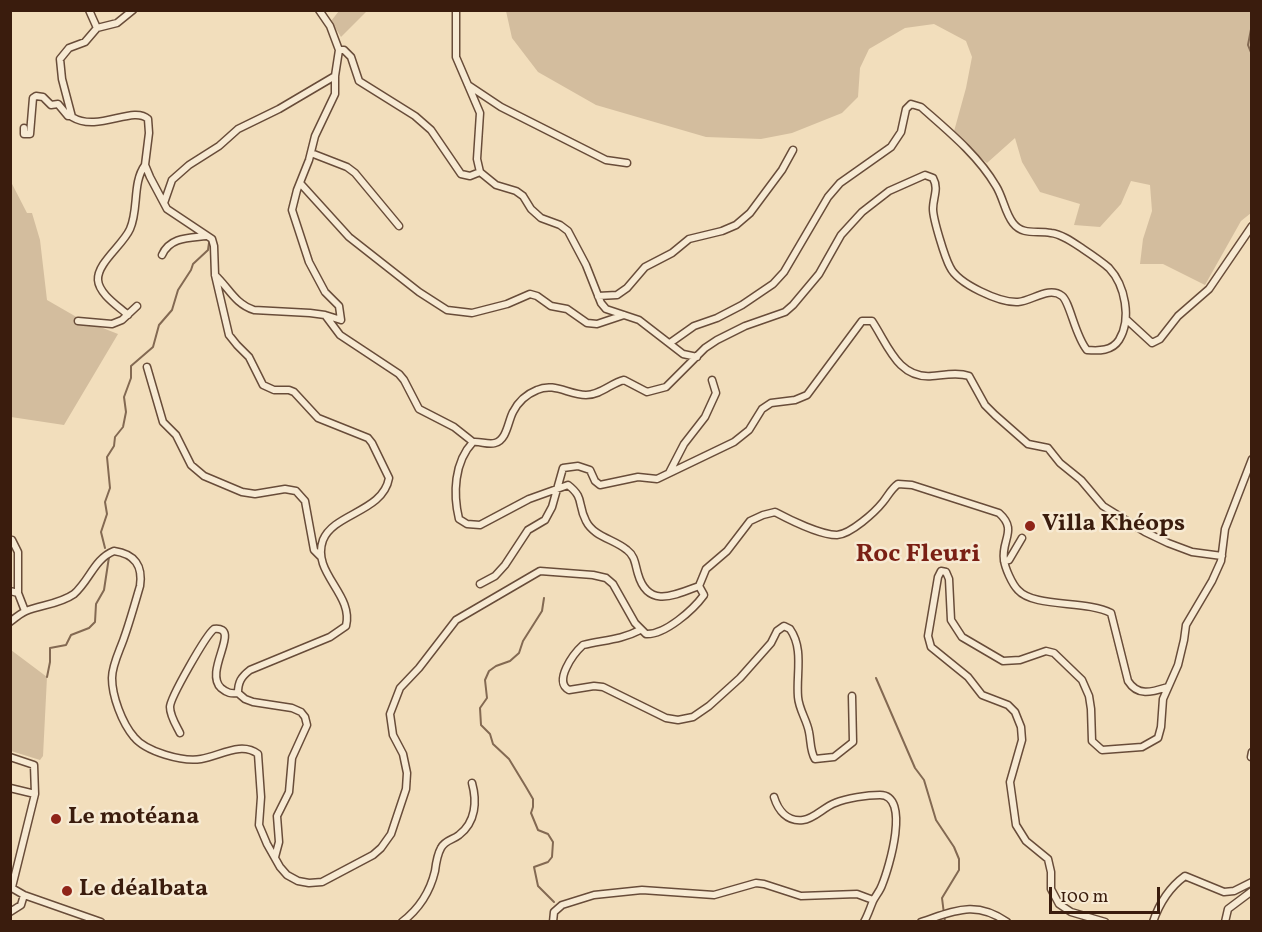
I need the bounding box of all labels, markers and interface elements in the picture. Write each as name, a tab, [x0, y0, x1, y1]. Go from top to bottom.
place label: Villa Khéops	[1042, 512, 1185, 540]
marker: Villa Khéops	[1023, 519, 1037, 533]
district label: Roc Fleuri	[856, 540, 980, 572]
place label: Le motéana	[68, 805, 199, 833]
marker: Le motéana	[49, 812, 63, 826]
scale bar	[1052, 875, 1163, 913]
place label: Le déalbata	[79, 877, 208, 905]
marker: Le déalbata	[60, 884, 74, 898]
text: 100 m	[1060, 885, 1109, 910]

